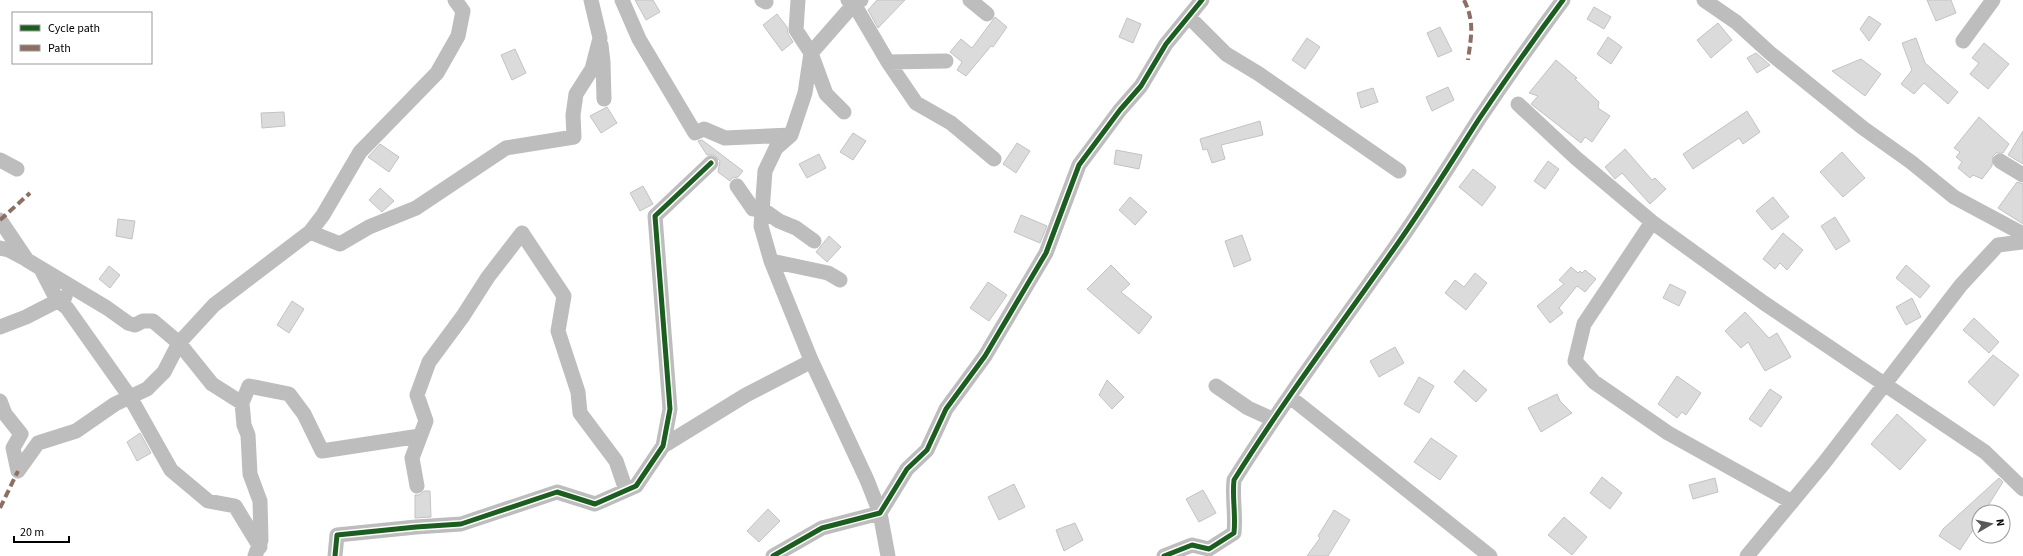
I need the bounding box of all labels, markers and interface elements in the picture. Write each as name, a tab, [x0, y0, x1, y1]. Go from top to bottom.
legend	[12, 12, 152, 64]
text: Cycle path	[48, 20, 100, 37]
text: Path	[48, 40, 71, 57]
north arrow	[1971, 504, 2011, 544]
scale bar	[14, 518, 69, 544]
text: N	[1992, 518, 2008, 527]
text: 20 m	[20, 524, 44, 541]

